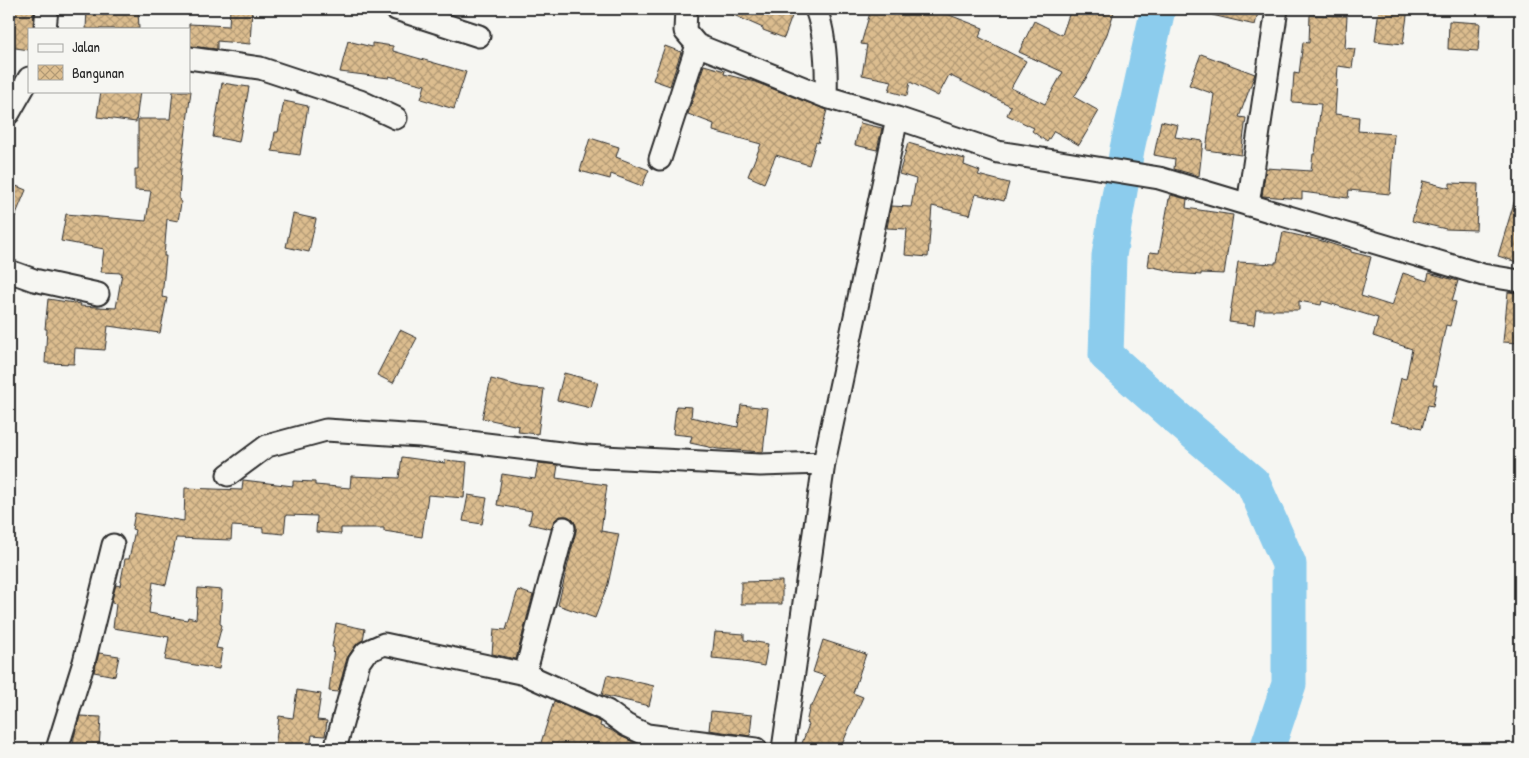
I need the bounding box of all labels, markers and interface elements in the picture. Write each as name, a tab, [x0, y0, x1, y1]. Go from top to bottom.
legend	[28, 28, 190, 92]
text: Jalan	[72, 36, 100, 57]
text: Bangunan	[72, 62, 125, 83]

